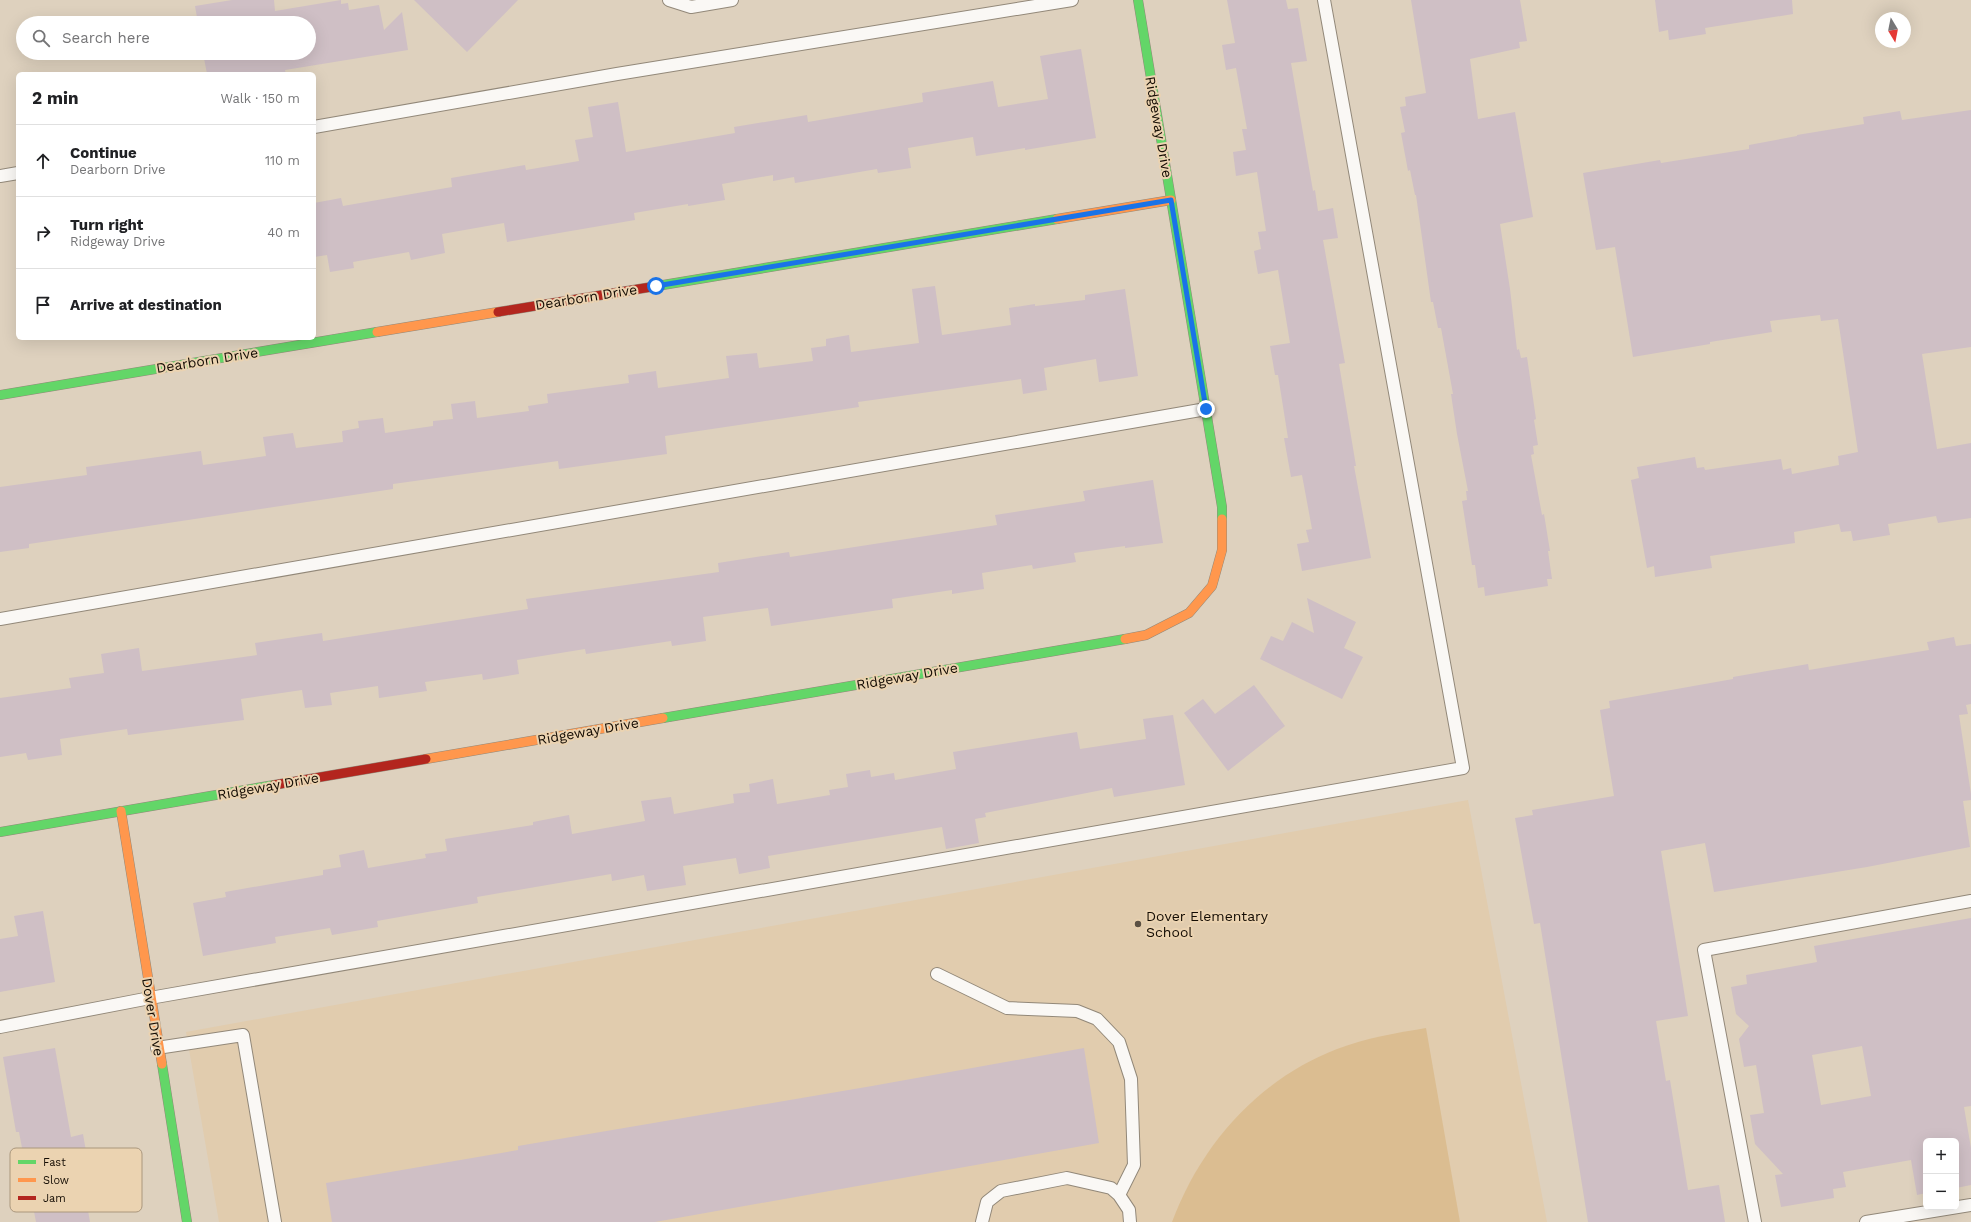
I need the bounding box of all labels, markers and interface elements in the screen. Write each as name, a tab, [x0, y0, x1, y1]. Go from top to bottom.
north arrow	[1875, 12, 1911, 48]
search box	[16, 16, 316, 60]
icon: search	[30, 27, 52, 49]
text: Search here	[62, 29, 150, 47]
street label: Ridgeway Drive	[1142, 75, 1176, 179]
text: 2 min	[32, 88, 78, 108]
text: Walk · 150 m	[221, 91, 300, 106]
text: Continue	[70, 144, 137, 162]
icon: ahead	[32, 150, 54, 172]
text: 110 m	[265, 153, 300, 168]
text: Dearborn Drive	[70, 162, 166, 177]
text: Turn right	[70, 216, 143, 234]
icon: right	[32, 222, 54, 244]
text: 40 m	[267, 225, 300, 240]
text: Ridgeway Drive	[70, 234, 165, 249]
route start	[647, 277, 665, 295]
street label: Dearborn Drive	[534, 281, 638, 313]
icon: arrive	[32, 294, 54, 316]
text: Arrive at destination	[70, 296, 222, 314]
street label: Dearborn Drive	[155, 344, 259, 376]
route end	[1197, 400, 1215, 418]
street label: Ridgeway Drive	[855, 659, 959, 693]
street label: Ridgeway Drive	[536, 714, 640, 748]
street label: Ridgeway Drive	[216, 769, 320, 803]
place label: Dover Elementary School	[1146, 908, 1269, 940]
marker: Dover Elementary School	[1133, 919, 1143, 929]
street label: Dover Drive	[139, 977, 167, 1057]
map controls	[1923, 1138, 1959, 1210]
button: +	[1923, 1138, 1959, 1174]
legend	[10, 1148, 142, 1212]
text: Fast	[43, 1156, 66, 1169]
text: Slow	[43, 1174, 69, 1187]
button: −	[1923, 1174, 1959, 1210]
text: Jam	[43, 1192, 66, 1205]

